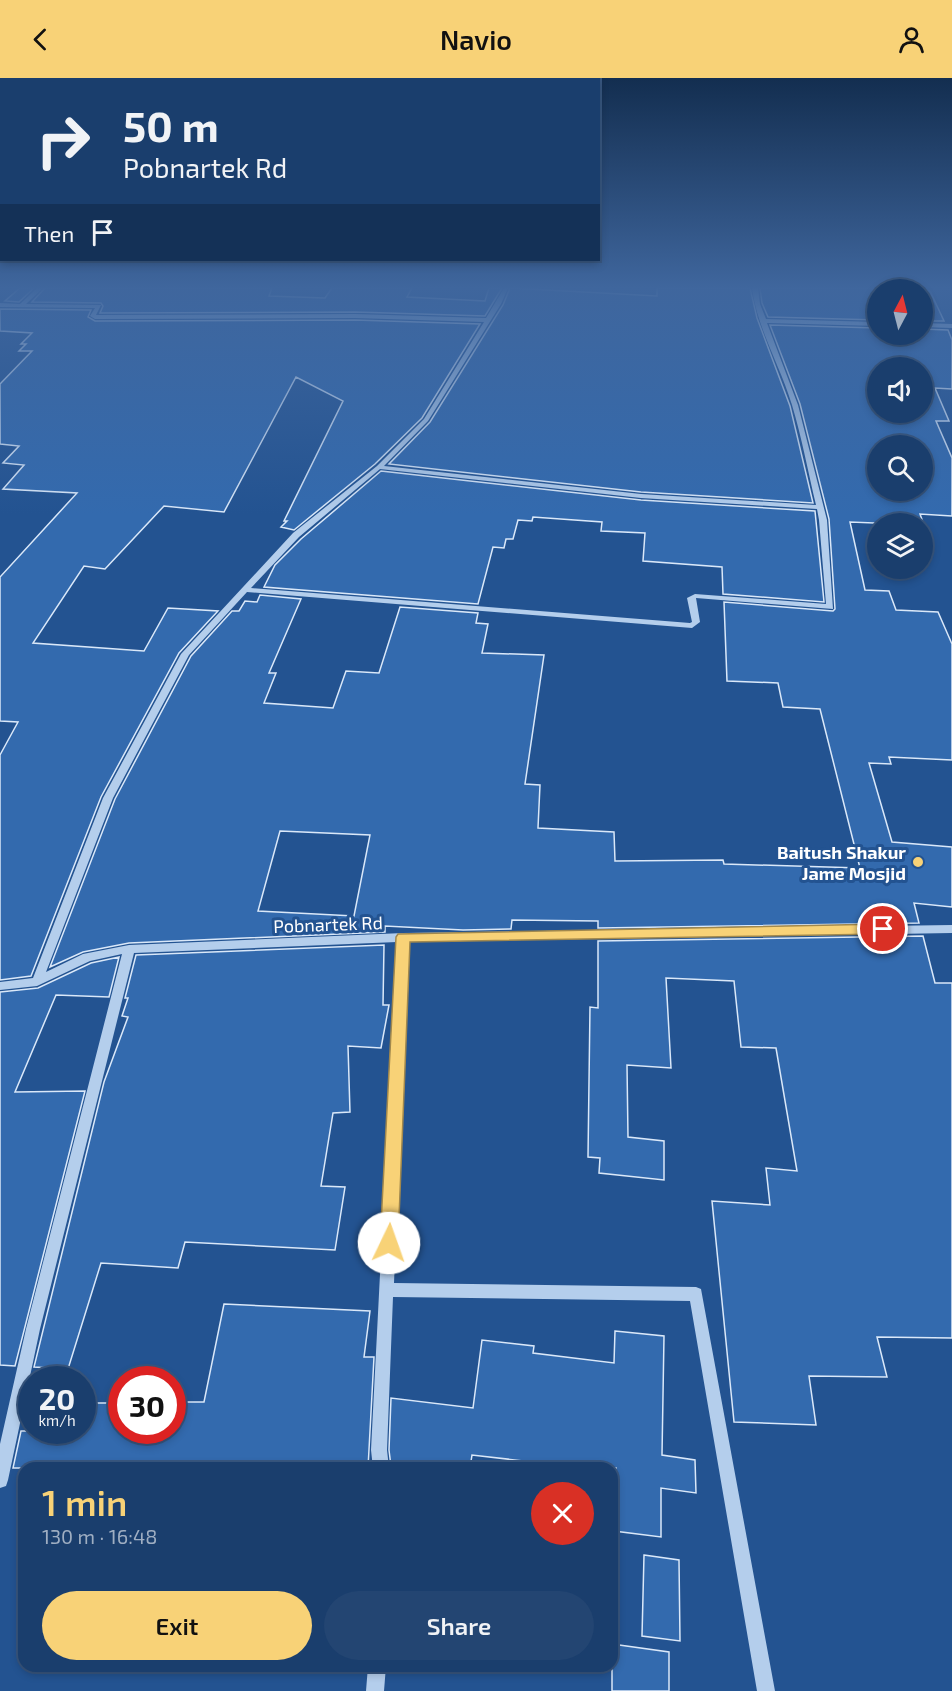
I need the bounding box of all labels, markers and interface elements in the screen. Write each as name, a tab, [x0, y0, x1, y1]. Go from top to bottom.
icon: back	[24, 23, 57, 56]
text: Navio	[440, 23, 512, 55]
icon: person	[895, 23, 928, 56]
text: 50 m	[123, 100, 219, 150]
icon: right	[24, 102, 102, 180]
text: Pobnartek Rd	[123, 151, 287, 183]
icon: arrive	[86, 216, 119, 249]
text: Then	[24, 220, 74, 246]
north arrow	[867, 279, 933, 345]
map controls	[867, 279, 933, 579]
button: sound	[867, 357, 933, 423]
button: search	[867, 435, 933, 501]
button: layers	[867, 513, 933, 579]
place label: Baitush Shakur Jame Mosjid	[777, 841, 906, 884]
marker: Baitush Shakur Jame Mosjid	[911, 855, 925, 869]
pin	[857, 903, 908, 954]
street label: Pobnartek Rd	[273, 911, 383, 937]
icon: arrive	[866, 912, 899, 945]
position arrow	[357, 1211, 421, 1275]
speed limit sign: 30	[108, 1366, 186, 1444]
text: 20	[39, 1380, 75, 1416]
text: km/h	[38, 1411, 76, 1429]
text: 1 min	[42, 1480, 127, 1523]
button: close	[531, 1482, 594, 1545]
text: 130 m · 16:48	[42, 1524, 157, 1548]
button: Exit	[42, 1591, 312, 1660]
button: Share	[324, 1591, 594, 1660]

